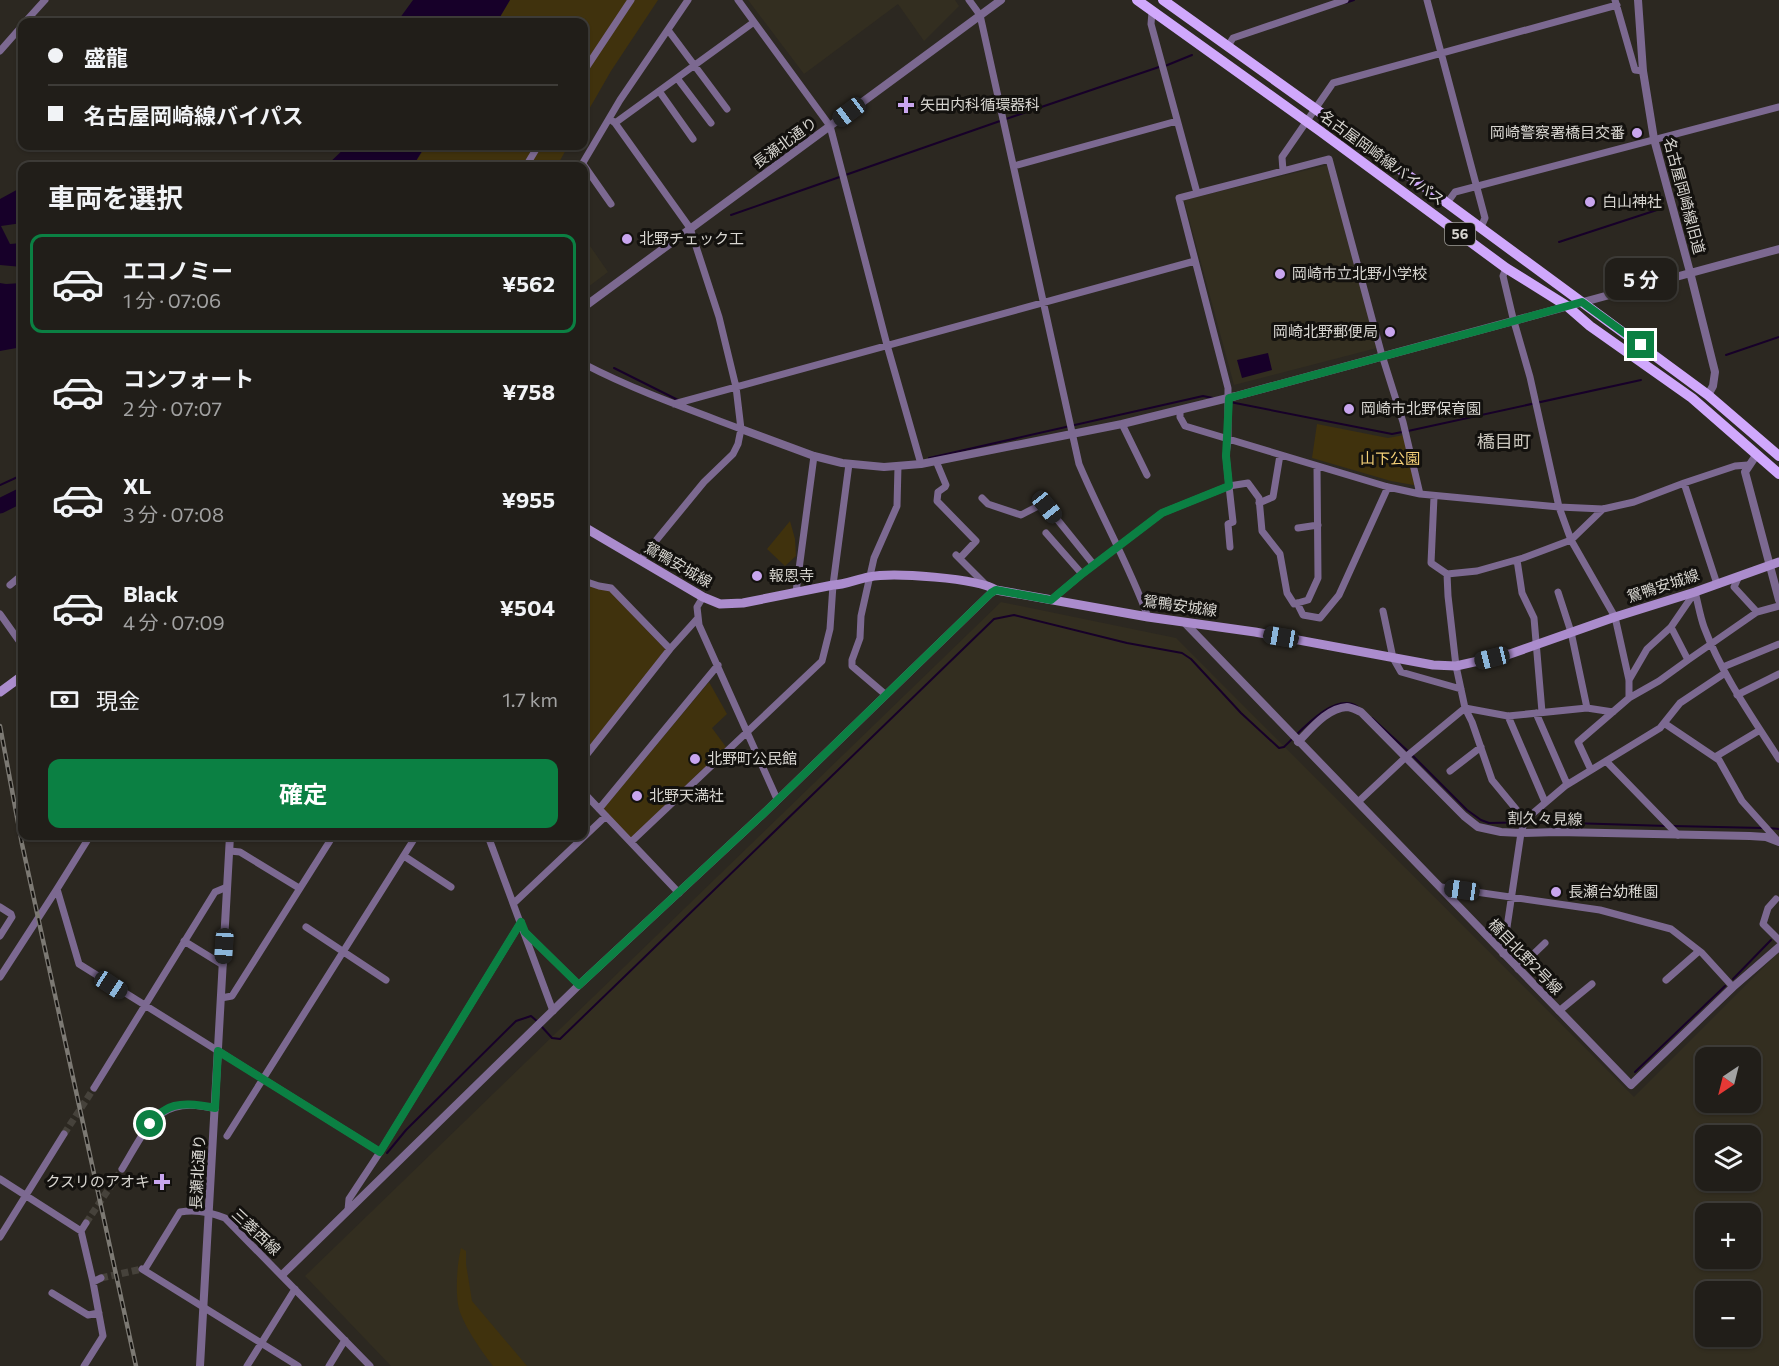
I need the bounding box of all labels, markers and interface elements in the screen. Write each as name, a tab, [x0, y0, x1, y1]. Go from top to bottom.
text: 盛龍	[84, 44, 128, 71]
car	[829, 94, 869, 130]
place label: 矢田内科循環器科	[920, 95, 1040, 113]
marker: 矢田内科循環器科	[897, 96, 915, 114]
text: 名古屋岡崎線バイパス	[84, 102, 304, 129]
street label: 名古屋岡崎線バイパス	[1317, 106, 1448, 208]
street label: 長瀬北通り	[749, 113, 820, 172]
place label: 岡崎警察署橋目交番	[1490, 123, 1625, 141]
marker: 岡崎警察署橋目交番	[1630, 126, 1644, 140]
street label: 名古屋岡崎線旧道	[1661, 135, 1709, 256]
text: 車両を選択	[48, 181, 183, 214]
place label: 白山神社	[1602, 192, 1662, 210]
marker: 白山神社	[1583, 195, 1597, 209]
road number: 56	[1445, 223, 1475, 245]
place label: 北野チェック工	[639, 229, 744, 247]
marker: 北野チェック工	[620, 232, 634, 246]
icon: car	[51, 257, 105, 311]
text: エコノミー	[123, 257, 233, 284]
callout: 5 分	[1605, 258, 1677, 300]
place label: 岡崎市立北野小学校	[1292, 264, 1427, 282]
marker: 岡崎市立北野小学校	[1273, 267, 1287, 281]
text: 5 分	[1623, 267, 1659, 291]
text: ¥562	[502, 270, 555, 297]
text: 1 分 · 07:06	[123, 288, 221, 312]
place label: 岡崎北野郵便局	[1273, 322, 1378, 340]
marker: 岡崎北野郵便局	[1383, 325, 1397, 339]
route end	[1627, 331, 1654, 358]
icon: car	[51, 365, 105, 419]
text: コンフォート	[123, 365, 254, 392]
text: ¥758	[502, 378, 555, 405]
text: 2 分 · 07:07	[123, 396, 222, 420]
place label: 岡崎市北野保育園	[1361, 399, 1481, 417]
marker: 岡崎市北野保育園	[1342, 402, 1356, 416]
district label: 橋目町	[1477, 430, 1531, 452]
park label: 山下公園	[1360, 449, 1420, 467]
text: XL	[123, 472, 151, 499]
icon: car	[51, 473, 105, 527]
text: ¥955	[502, 486, 555, 513]
car	[1029, 487, 1065, 527]
text: 3 分 · 07:08	[123, 502, 224, 526]
street label: 鴛鴨安城線	[642, 538, 715, 591]
street label: 鴛鴨安城線	[1624, 565, 1701, 605]
place label: 報恩寺	[769, 566, 814, 584]
marker: 報恩寺	[750, 569, 764, 583]
text: Black	[123, 580, 178, 607]
icon: car	[51, 581, 105, 635]
street label: 鴛鴨安城線	[1142, 591, 1219, 619]
text: ¥504	[500, 594, 555, 621]
text: 4 分 · 07:09	[123, 610, 225, 634]
car	[1262, 625, 1300, 649]
car	[1472, 645, 1512, 671]
icon: cash	[48, 683, 81, 716]
text: 現金	[96, 687, 140, 714]
text: 1.7 km	[502, 687, 558, 711]
place label: 北野町公民館	[707, 749, 797, 767]
marker: 北野町公民館	[688, 752, 702, 766]
button: 確定	[48, 759, 558, 828]
place label: 北野天満社	[649, 786, 724, 804]
marker: 北野天満社	[630, 789, 644, 803]
street label: 割久々見線	[1507, 808, 1583, 828]
car	[1443, 879, 1481, 901]
place label: 長瀬台幼稚園	[1568, 882, 1658, 900]
marker: 長瀬台幼稚園	[1549, 885, 1563, 899]
street label: 橋目北野2号線	[1485, 915, 1566, 998]
car	[214, 927, 234, 965]
car	[91, 968, 131, 1002]
north arrow	[1695, 1047, 1761, 1113]
map controls	[1695, 1047, 1761, 1347]
route start	[136, 1110, 163, 1137]
button: layers	[1695, 1125, 1761, 1191]
street label: 長瀬北通り	[186, 1134, 208, 1210]
place label: クスリのアオキ	[45, 1172, 150, 1190]
marker: クスリのアオキ	[155, 1175, 169, 1189]
button: +	[1695, 1203, 1761, 1269]
street label: 三菱西線	[229, 1204, 285, 1258]
button: −	[1695, 1281, 1761, 1347]

